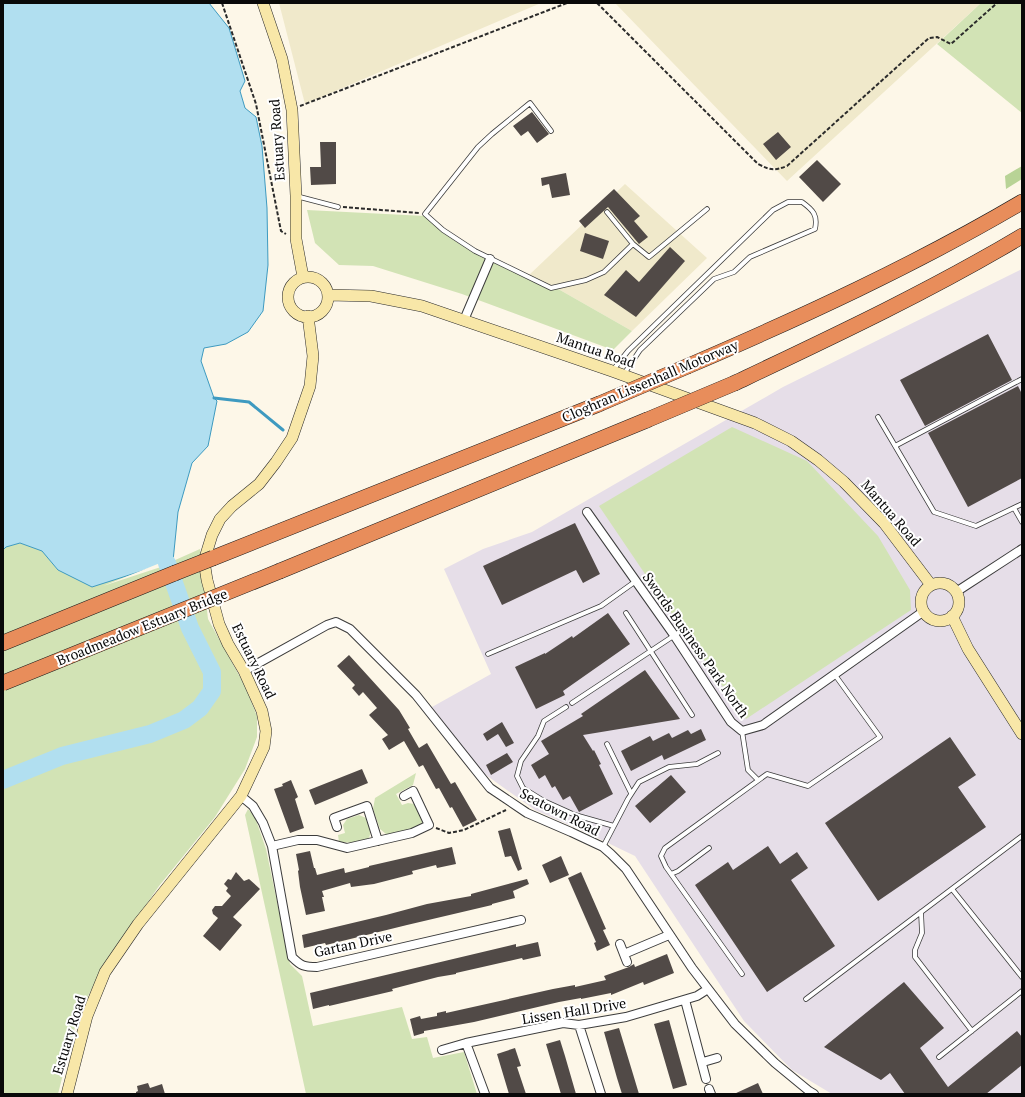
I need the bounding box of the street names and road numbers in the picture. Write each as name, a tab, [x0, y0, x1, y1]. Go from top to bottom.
street label: Estuary Road	[264, 98, 289, 182]
street label: Mantua Road	[554, 327, 638, 372]
street label: Cloghran Lissenhall Motorway	[559, 334, 742, 426]
street label: Mantua Road	[857, 475, 926, 550]
street label: Swords Business Park North	[639, 568, 754, 721]
street label: Broadmeadow Estuary Bridge	[54, 584, 230, 670]
street label: Estuary Road	[228, 620, 281, 702]
street label: Seatown Road	[517, 783, 604, 840]
street label: Gartan Drive	[312, 926, 394, 961]
street label: Estuary Road	[47, 993, 90, 1077]
street label: Lissen Hall Drive	[520, 993, 627, 1028]

